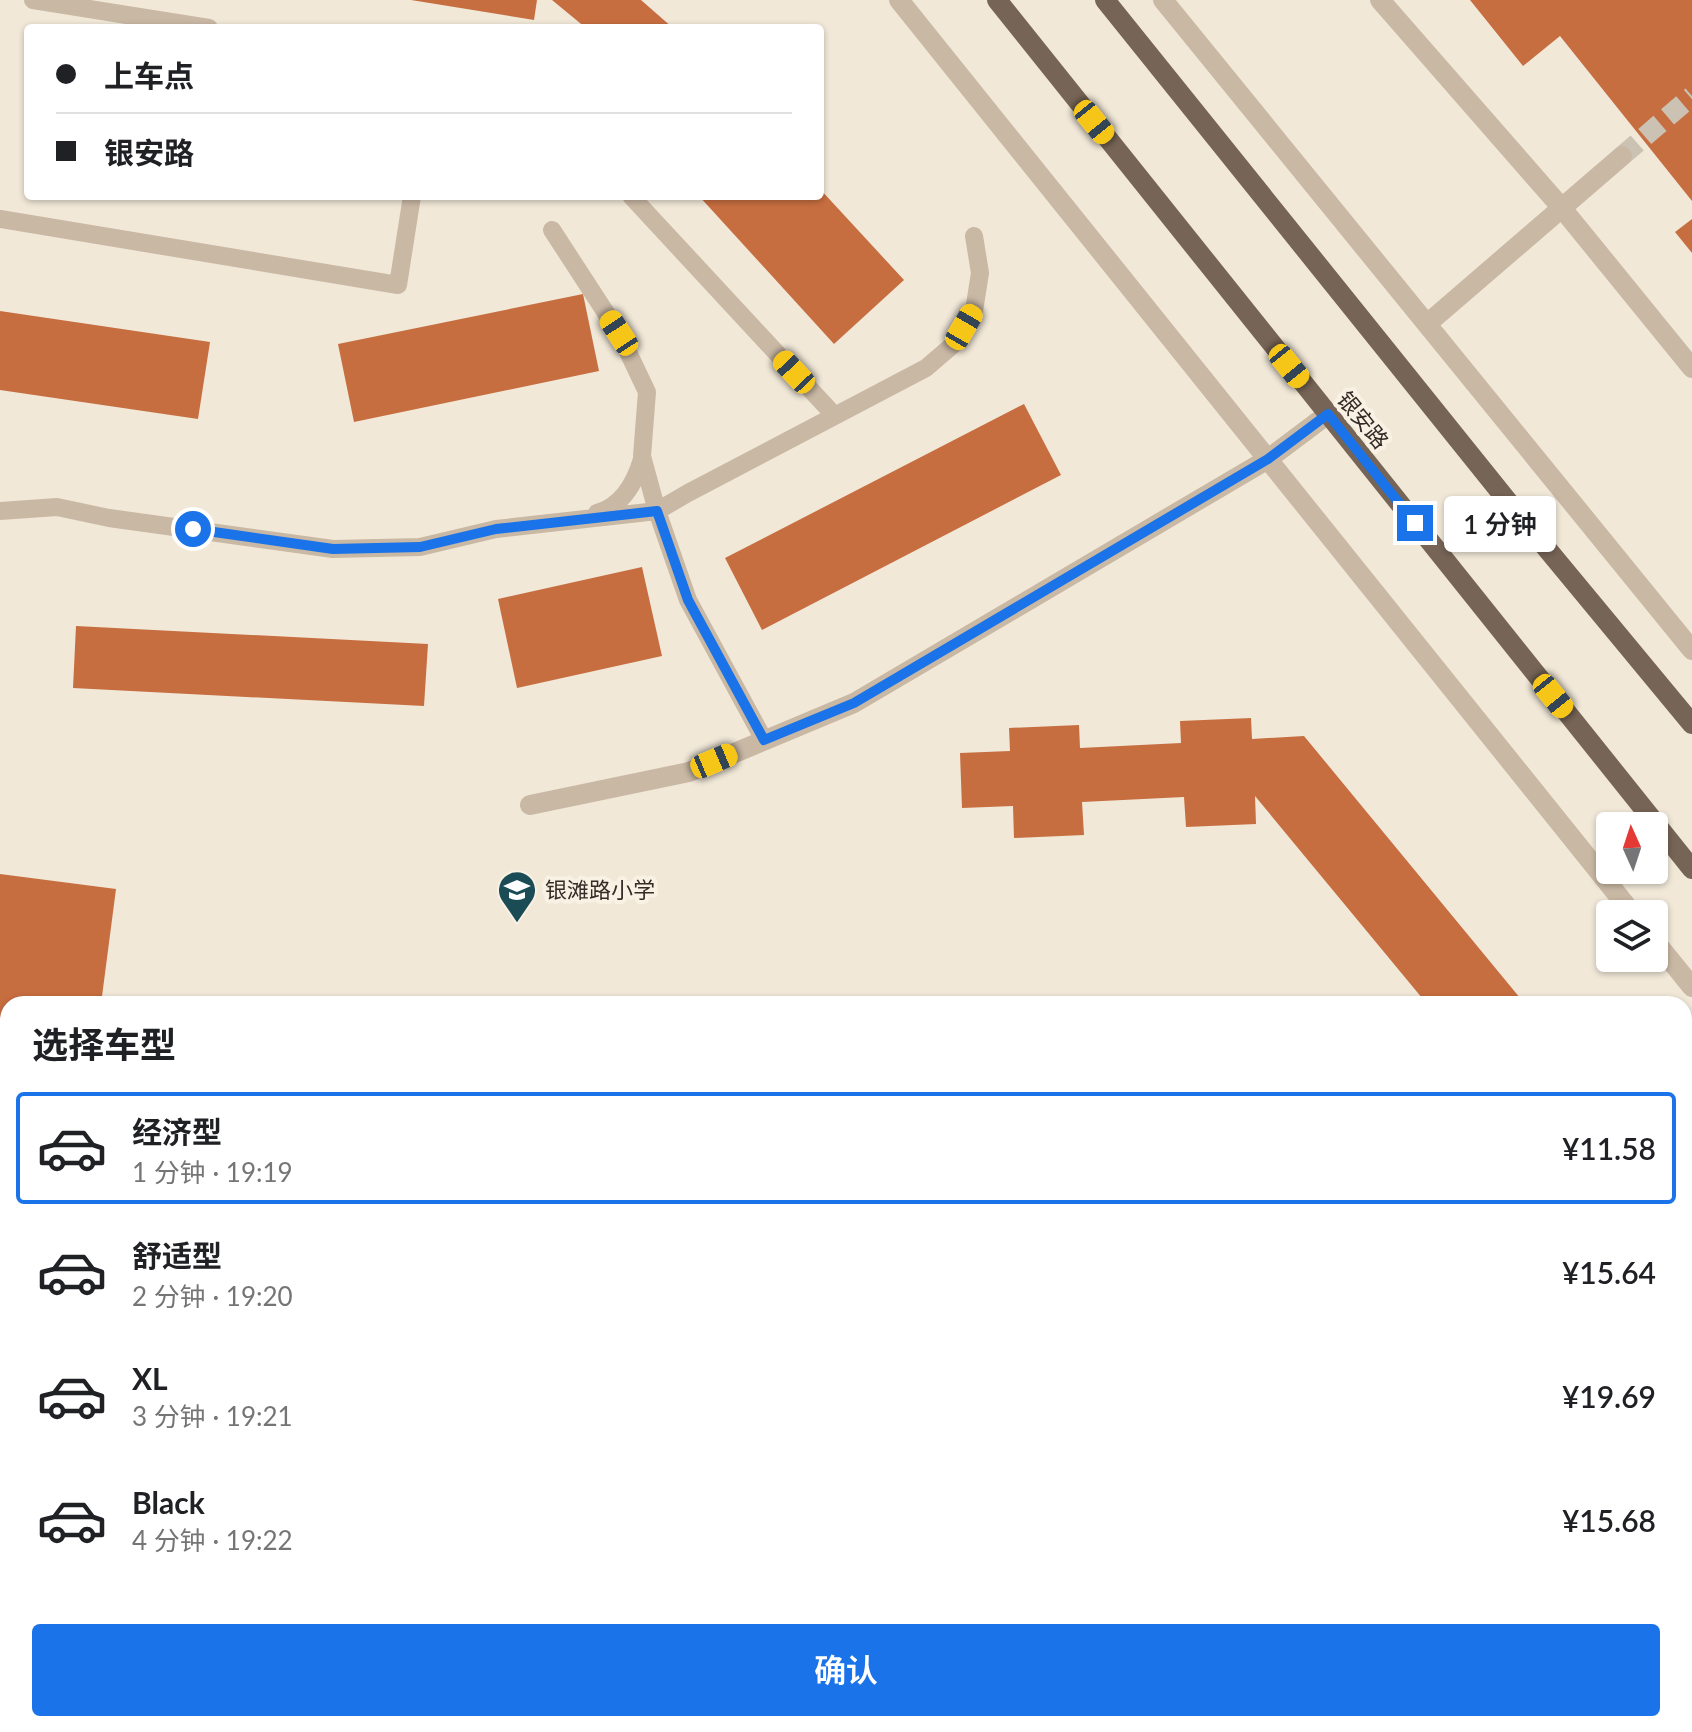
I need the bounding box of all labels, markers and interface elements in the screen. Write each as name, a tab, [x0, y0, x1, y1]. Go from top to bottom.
text: 上车点	[104, 57, 194, 93]
car	[1070, 96, 1118, 148]
text: 银安路	[104, 134, 194, 170]
car	[942, 300, 986, 354]
car	[596, 306, 642, 360]
car	[1265, 340, 1313, 392]
car	[769, 346, 819, 398]
street label: 银安路	[1332, 386, 1395, 454]
callout: 1 分钟	[1443, 495, 1555, 551]
route end	[1397, 505, 1433, 541]
text: 1 分钟	[1463, 508, 1537, 540]
route start	[175, 511, 211, 547]
car	[1529, 670, 1577, 722]
car	[687, 741, 741, 781]
north arrow	[1596, 812, 1668, 884]
map controls	[1596, 812, 1668, 972]
school or university icon: 银滩路小学	[496, 869, 538, 924]
place label: 银滩路小学	[545, 876, 655, 903]
button: layers	[1596, 900, 1668, 972]
text: 选择车型	[32, 1022, 176, 1066]
icon: car	[36, 1112, 108, 1184]
text: 经济型	[132, 1113, 222, 1149]
text: ¥11.58	[1562, 1130, 1656, 1166]
text: 1 分钟 · 19:19	[132, 1156, 293, 1188]
icon: car	[36, 1236, 108, 1308]
text: 舒适型	[132, 1237, 222, 1273]
text: ¥15.64	[1562, 1254, 1656, 1290]
text: 2 分钟 · 19:20	[132, 1280, 293, 1312]
icon: car	[36, 1360, 108, 1432]
text: XL	[132, 1360, 168, 1396]
text: ¥19.69	[1562, 1378, 1656, 1414]
text: 3 分钟 · 19:21	[132, 1400, 293, 1432]
icon: car	[36, 1484, 108, 1556]
text: Black	[132, 1484, 205, 1520]
text: ¥15.68	[1562, 1502, 1656, 1538]
text: 4 分钟 · 19:22	[132, 1524, 293, 1556]
button: 确认	[32, 1624, 1660, 1716]

